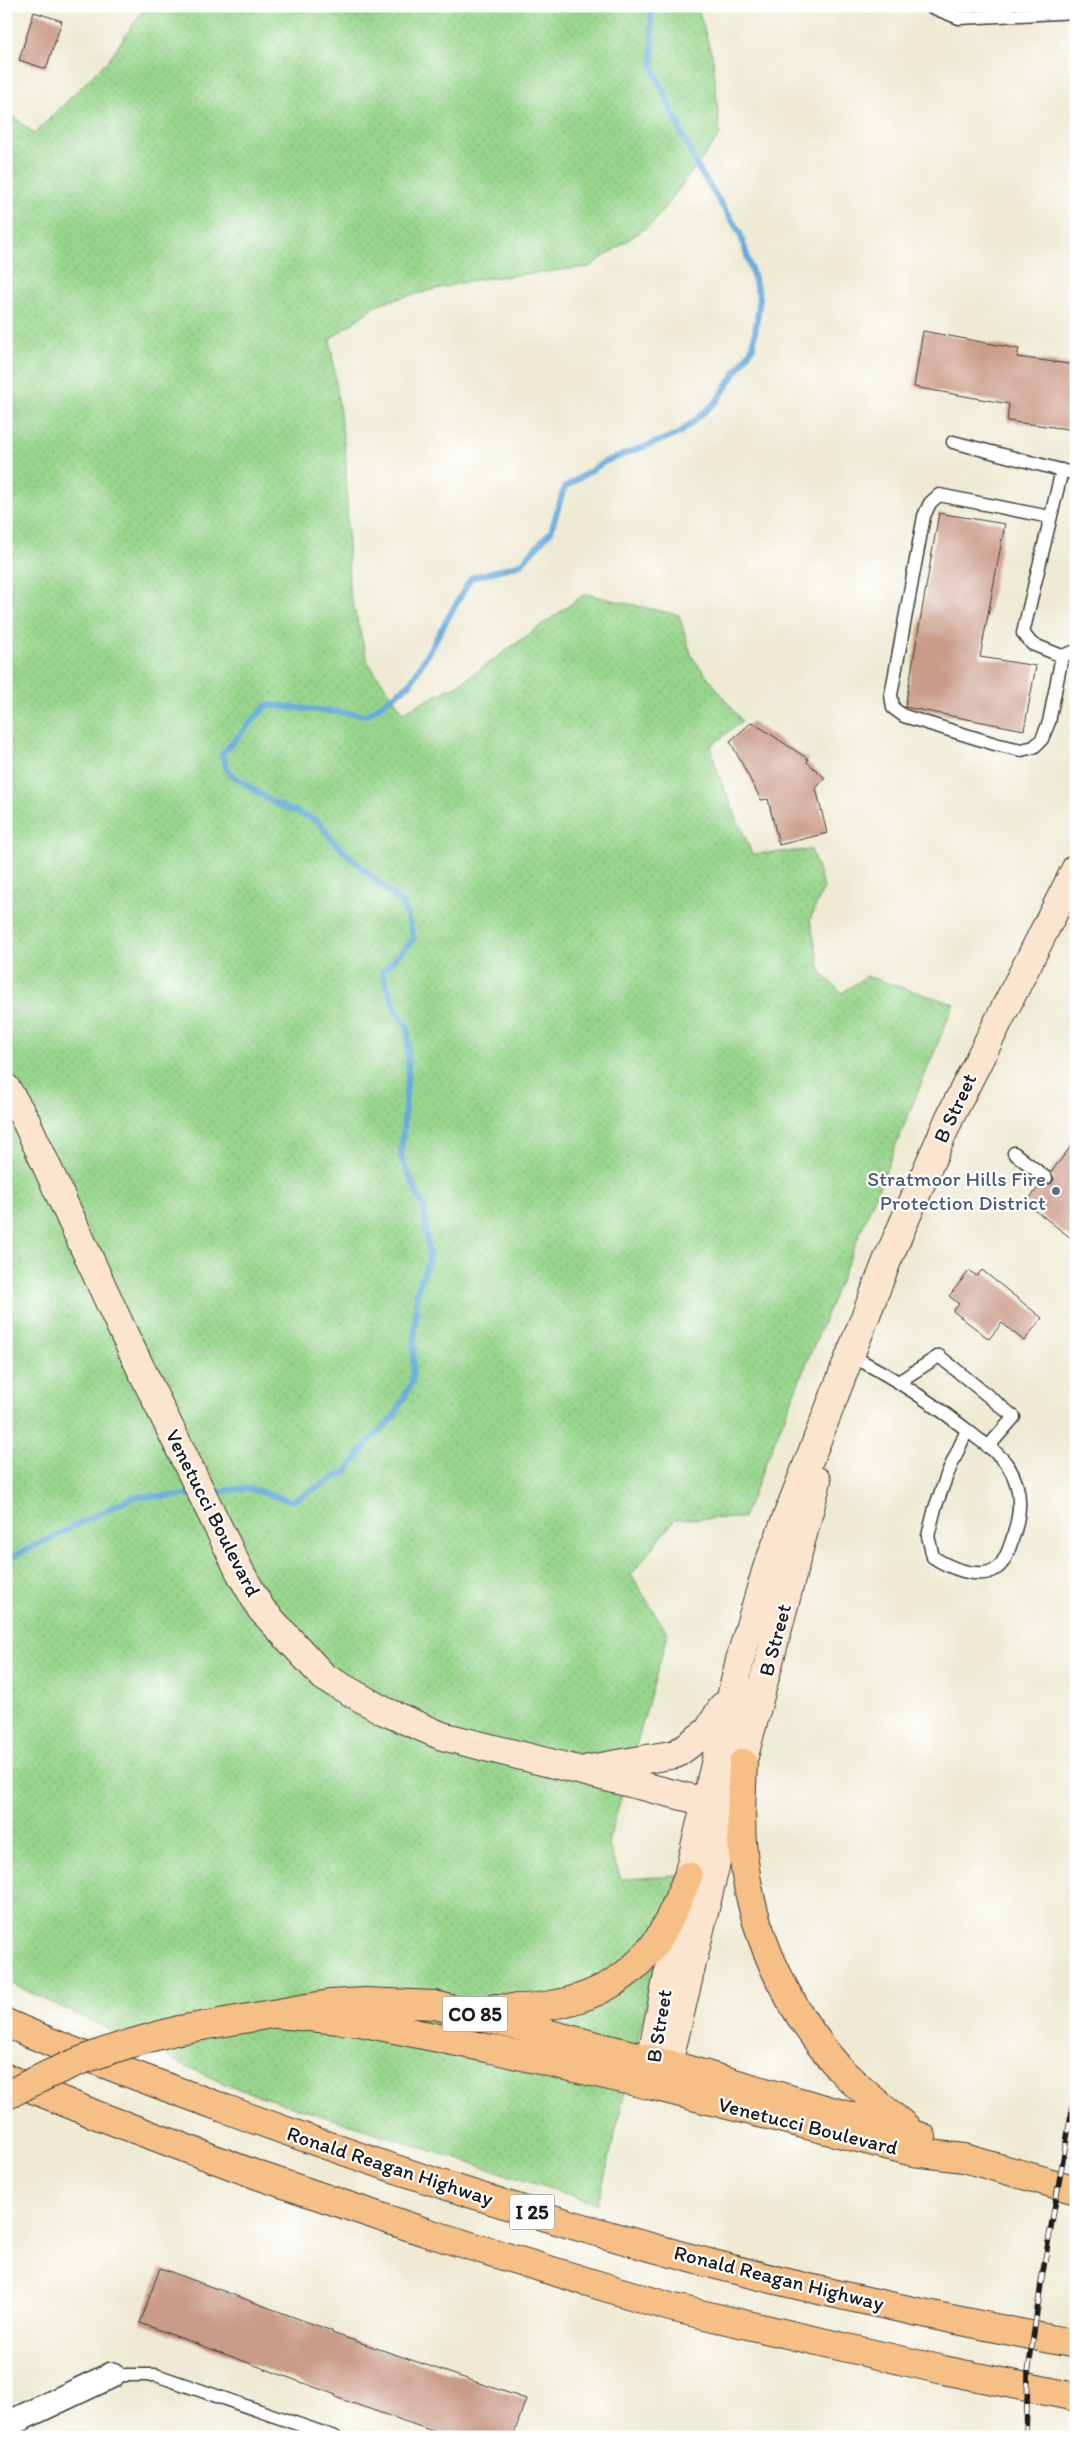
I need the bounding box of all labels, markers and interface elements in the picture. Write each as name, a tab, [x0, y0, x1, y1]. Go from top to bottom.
street label: B Street	[928, 1069, 982, 1147]
place label: Stratmoor Hills Fire Protection District	[867, 1166, 1046, 1215]
marker: Stratmoor Hills Fire Protection District	[1050, 1185, 1062, 1197]
street label: Venetucci Boulevard	[160, 1425, 266, 1601]
street label: B Street	[753, 1601, 796, 1679]
street label: B Street	[640, 1987, 677, 2064]
road number: CO 85	[442, 1996, 508, 2032]
street label: Venetucci Boulevard	[716, 2091, 901, 2160]
street label: Ronald Reagan Highway	[284, 2120, 497, 2211]
road number: I 25	[510, 2194, 554, 2230]
street label: Ronald Reagan Highway	[672, 2239, 887, 2316]

